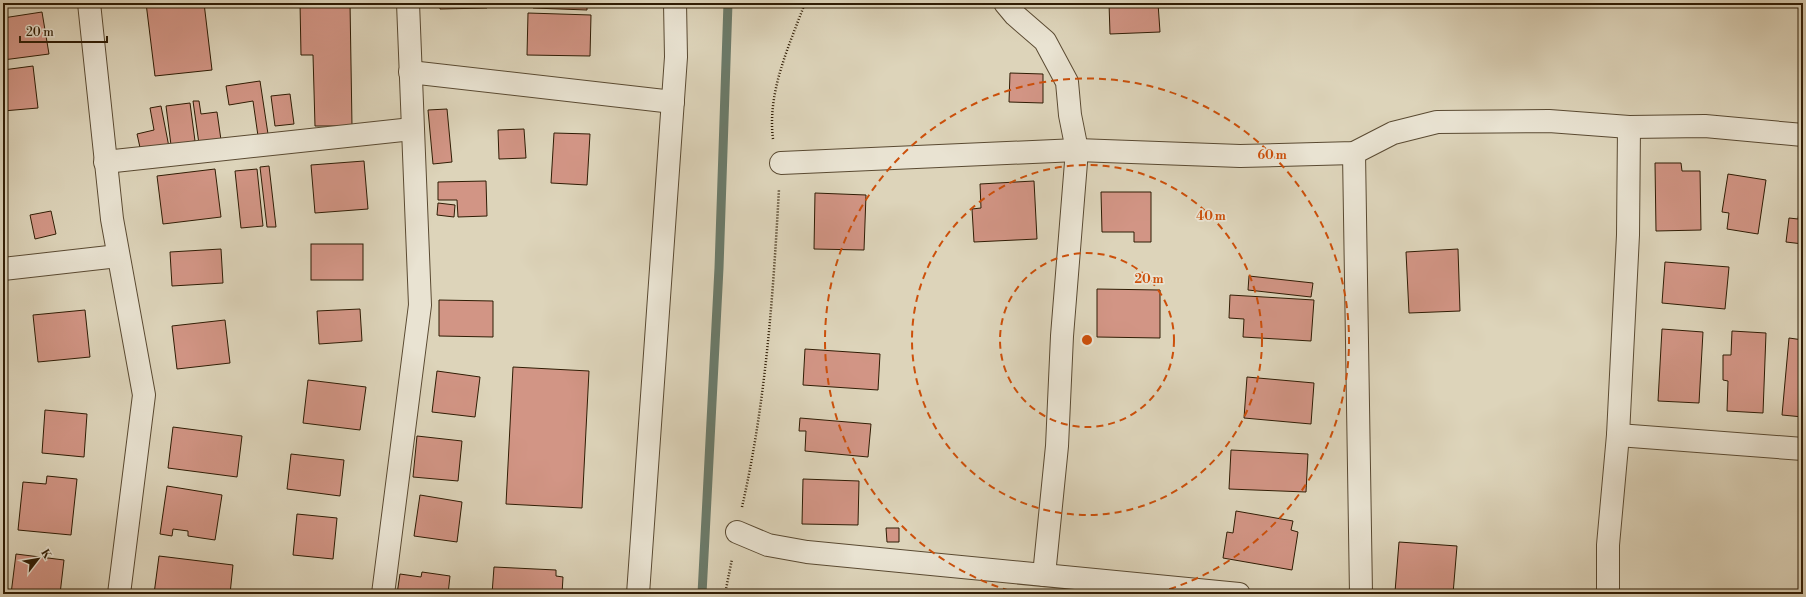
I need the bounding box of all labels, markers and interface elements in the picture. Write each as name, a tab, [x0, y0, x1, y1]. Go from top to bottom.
scale bar	[20, 18, 107, 44]
text: 20 m	[26, 25, 54, 40]
text: 60 m	[1257, 148, 1287, 163]
text: 40 m	[1196, 209, 1226, 224]
text: 20 m	[1134, 272, 1164, 287]
centre of rings	[1080, 333, 1094, 347]
north arrow	[18, 539, 58, 579]
text: K	[37, 547, 55, 563]

